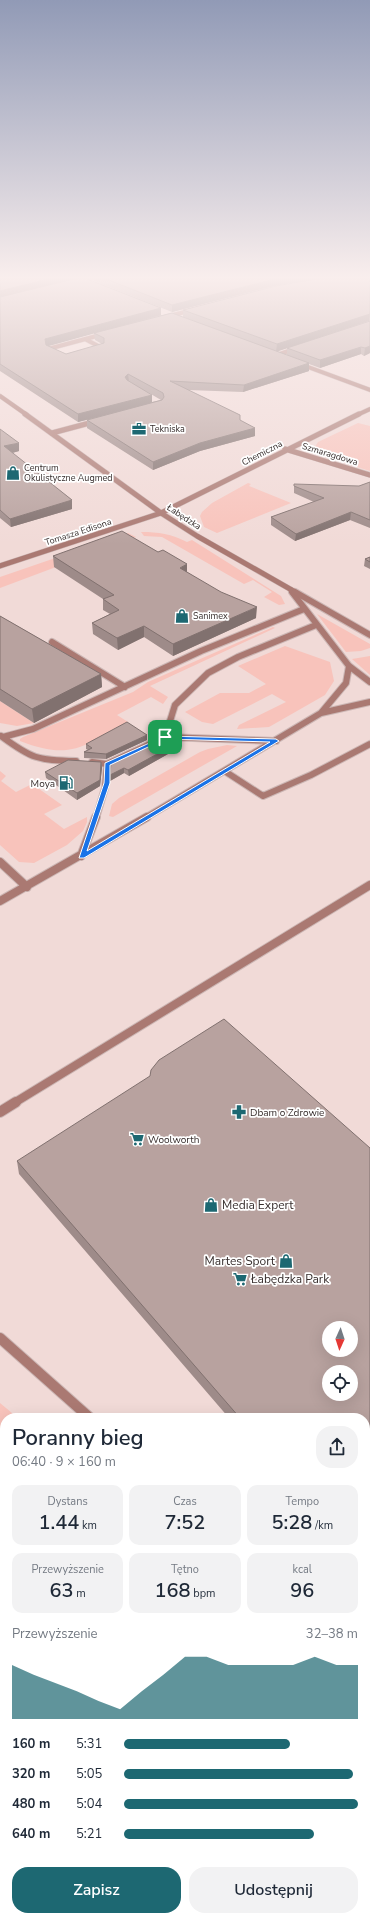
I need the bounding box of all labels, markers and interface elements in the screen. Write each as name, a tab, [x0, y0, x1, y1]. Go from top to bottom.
office icon: Tekniska	[131, 421, 147, 437]
place label: Tekniska	[150, 423, 185, 435]
street label: Chemiczna	[240, 438, 285, 468]
street label: Szmaragdowa	[301, 440, 360, 468]
place label: Centrum Okulistyczne Augmed	[24, 462, 112, 484]
shop icon: Centrum Okulistyczne Augmed	[5, 465, 21, 481]
street label: Łabędzka	[164, 501, 204, 533]
street label: Tomasza Edisona	[43, 515, 113, 548]
shop icon: Sanimex	[174, 608, 190, 624]
place label: Sanimex	[193, 610, 228, 622]
pin	[148, 720, 182, 754]
icon: arrive	[154, 726, 176, 748]
fuel station icon: Moya	[58, 775, 74, 791]
place label: Moya	[31, 777, 55, 791]
pharmacy icon: Dbam o Zdrowie	[231, 1104, 247, 1120]
place label: Dbam o Zdrowie	[250, 1106, 324, 1120]
supermarket icon: Woolworth	[129, 1131, 145, 1147]
place label: Woolworth	[148, 1133, 199, 1147]
shop icon: Media Expert	[203, 1197, 219, 1213]
place label: Media Expert	[222, 1197, 294, 1213]
place label: Martes Sport	[205, 1253, 276, 1269]
shop icon: Martes Sport	[278, 1253, 294, 1269]
supermarket icon: Łabędzka Park	[232, 1271, 248, 1287]
place label: Łabędzka Park	[250, 1271, 330, 1287]
north arrow	[322, 1321, 358, 1357]
map controls	[322, 1321, 358, 1401]
button: locate	[322, 1365, 358, 1401]
text: Poranny bieg	[12, 1423, 144, 1453]
button: share	[316, 1426, 358, 1468]
text: 06:40 · 9 × 160 m	[12, 1453, 116, 1471]
text: Dystans	[48, 1494, 88, 1509]
text: Czas	[173, 1494, 197, 1509]
text: Tempo	[286, 1494, 319, 1509]
text: 1.44	[38, 1509, 79, 1536]
text: 7:52	[165, 1509, 205, 1536]
text: 5:28	[272, 1509, 312, 1536]
text: km	[79, 1518, 97, 1533]
text: /km	[312, 1518, 333, 1533]
text: Przewyższenie	[31, 1562, 104, 1577]
text: Tętno	[171, 1562, 199, 1577]
text: kcal	[293, 1562, 312, 1577]
text: 63	[50, 1577, 74, 1604]
text: 168	[154, 1577, 190, 1604]
text: 96	[290, 1577, 314, 1604]
text: m	[74, 1586, 86, 1601]
text: bpm	[190, 1586, 216, 1601]
text: Przewyższenie	[12, 1625, 98, 1643]
text: 32–38 m	[306, 1625, 358, 1643]
text: 160 m	[12, 1735, 50, 1753]
text: 5:31	[76, 1735, 102, 1753]
text: 320 m	[12, 1765, 50, 1783]
text: 5:05	[76, 1765, 102, 1783]
text: 480 m	[12, 1795, 50, 1813]
text: 5:04	[76, 1795, 102, 1813]
text: 640 m	[12, 1825, 50, 1843]
text: 5:21	[76, 1825, 102, 1843]
button: Zapisz	[12, 1867, 181, 1913]
button: Udostępnij	[189, 1867, 358, 1913]

